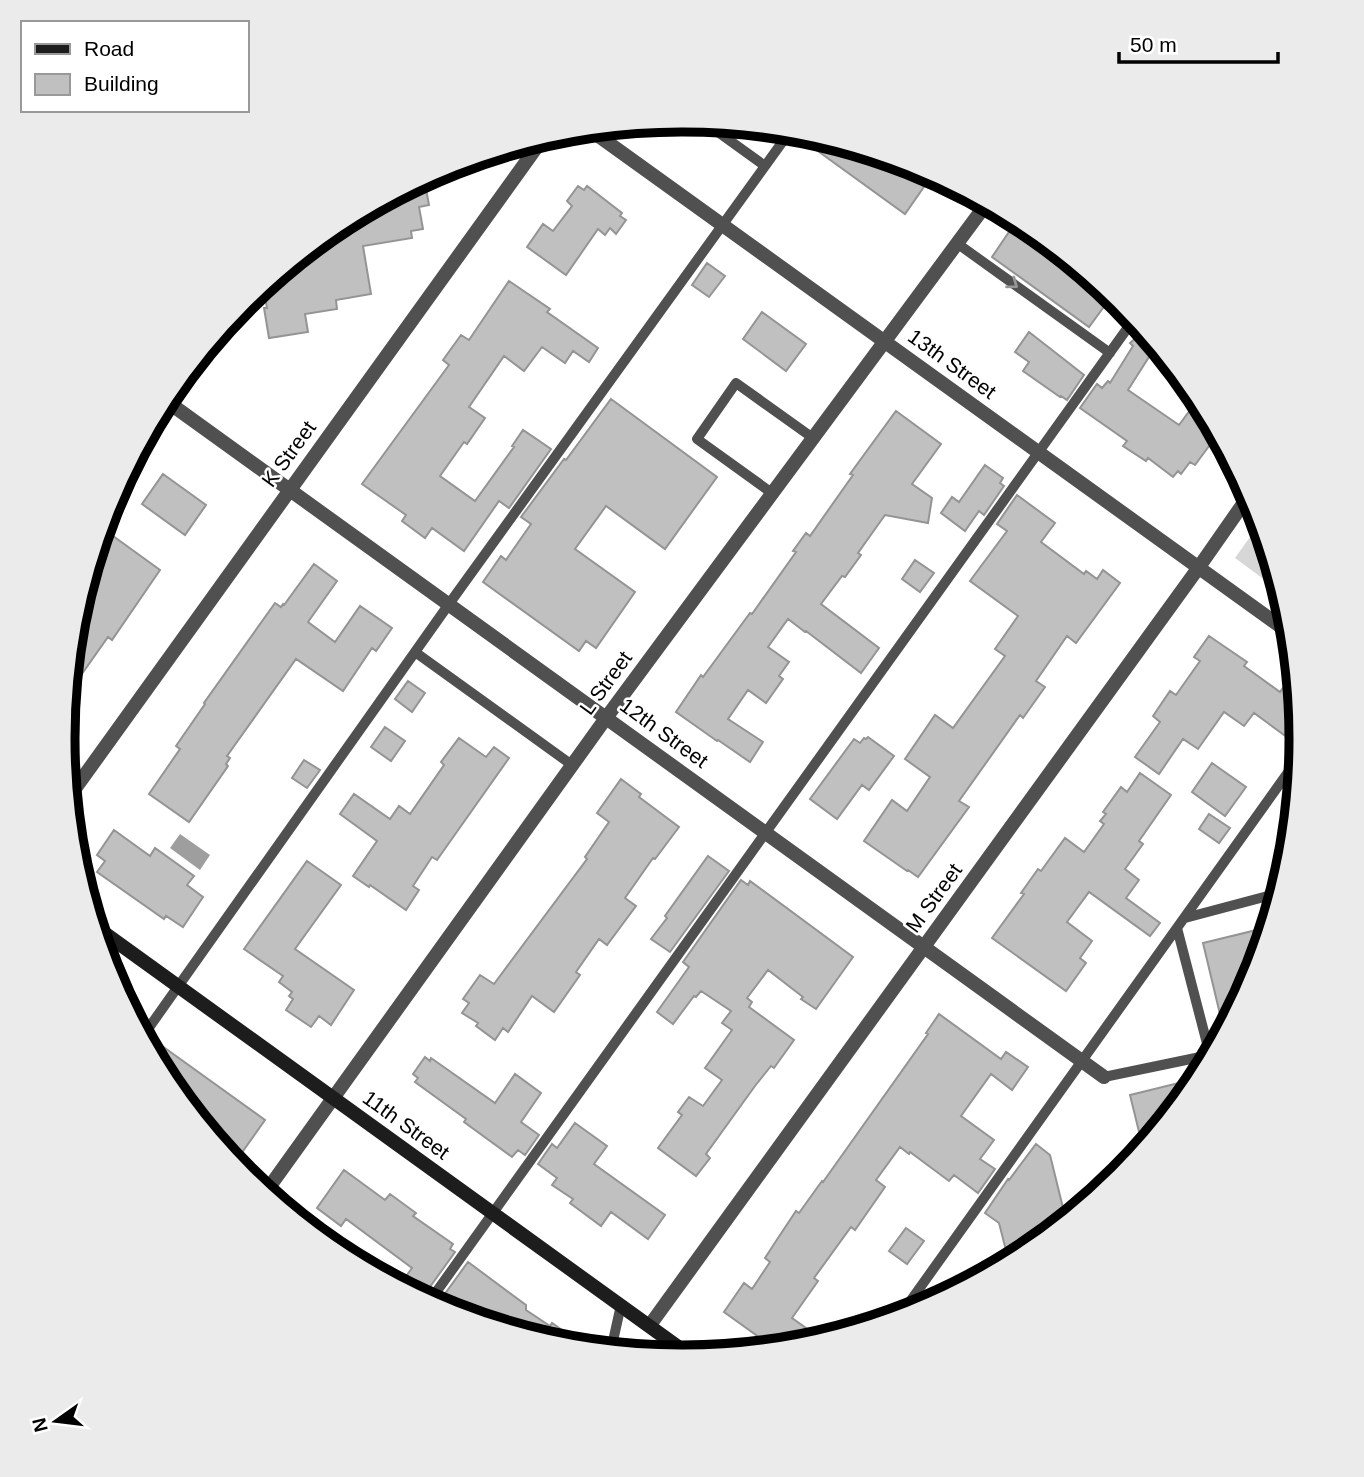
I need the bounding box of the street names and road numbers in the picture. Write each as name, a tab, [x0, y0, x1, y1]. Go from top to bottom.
street label: 13th Street	[904, 324, 1001, 403]
street label: K Street	[257, 416, 320, 491]
street label: L Street	[575, 646, 636, 719]
street label: 12th Street	[616, 693, 713, 772]
street label: M Street	[901, 859, 966, 937]
street label: 11th Street	[359, 1086, 454, 1164]

